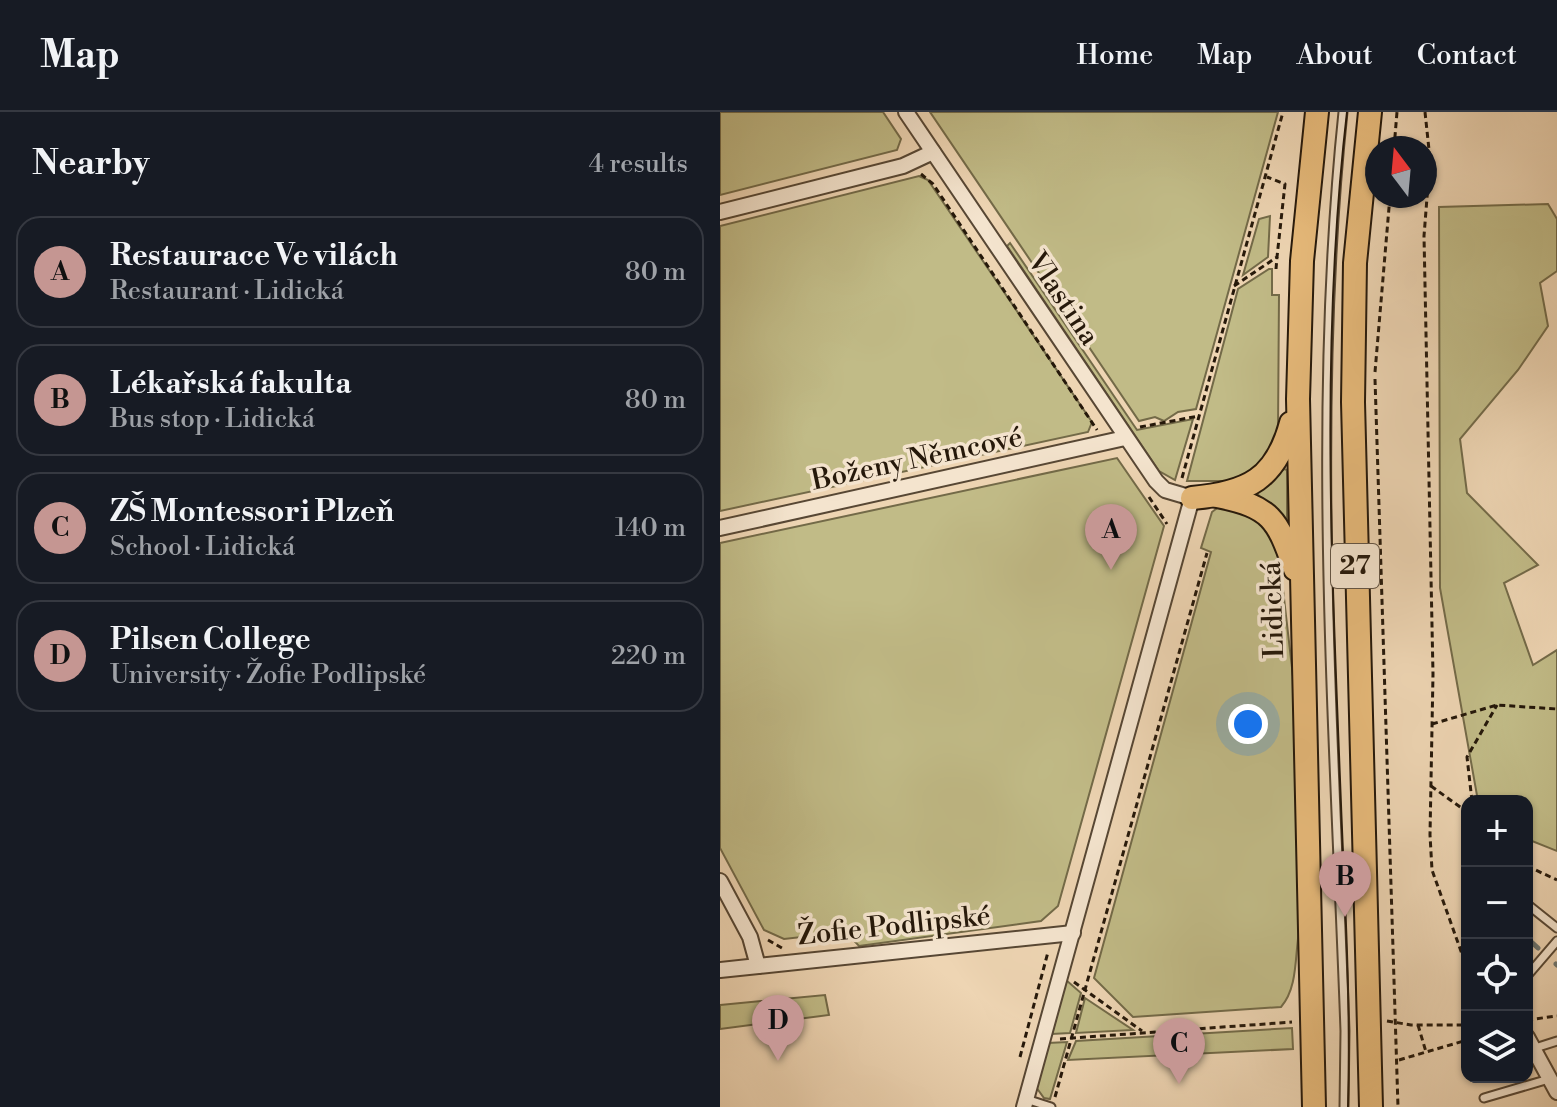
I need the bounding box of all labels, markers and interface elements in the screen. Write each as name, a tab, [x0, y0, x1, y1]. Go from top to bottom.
text: Map	[40, 32, 120, 79]
text: Home	[1077, 38, 1153, 73]
text: Map	[1197, 38, 1252, 73]
text: About	[1296, 38, 1373, 73]
text: Contact	[1417, 38, 1517, 73]
north arrow	[1365, 136, 1437, 208]
text: Nearby	[32, 143, 150, 185]
text: 4 results	[589, 148, 688, 180]
text: Restaurace Ve vilách	[110, 237, 398, 275]
street label: Vlastina	[1019, 245, 1107, 353]
text: A	[51, 256, 69, 288]
text: 80 m	[625, 256, 686, 288]
text: Restaurant · Lidická	[110, 275, 344, 307]
text: Lékařská fakulta	[110, 365, 351, 403]
text: B	[50, 384, 70, 416]
text: 80 m	[625, 384, 686, 416]
text: Bus stop · Lidická	[110, 403, 315, 435]
street label: Boženy Němcové	[807, 420, 1026, 499]
text: ZŠ Montessori Plzeň	[110, 493, 394, 531]
pin: A	[1085, 504, 1137, 570]
text: C	[51, 512, 69, 544]
text: 140 m	[615, 512, 686, 544]
text: School · Lidická	[110, 531, 295, 563]
road number: 27	[1331, 544, 1379, 588]
street label: Lidická	[1254, 560, 1292, 659]
text: Pilsen College	[110, 621, 311, 659]
text: D	[50, 640, 70, 672]
text: 220 m	[611, 640, 686, 672]
text: University · Žofie Podlipské	[110, 659, 426, 691]
your location	[1228, 704, 1268, 744]
map controls	[1461, 795, 1533, 1083]
button: +	[1461, 795, 1533, 867]
pin: B	[1319, 851, 1371, 917]
button: −	[1461, 867, 1533, 939]
street label: Žofie Podlipské	[795, 896, 992, 954]
button: locate	[1461, 939, 1533, 1011]
pin: D	[752, 995, 804, 1061]
button: layers	[1461, 1011, 1533, 1083]
pin: C	[1153, 1018, 1205, 1084]

